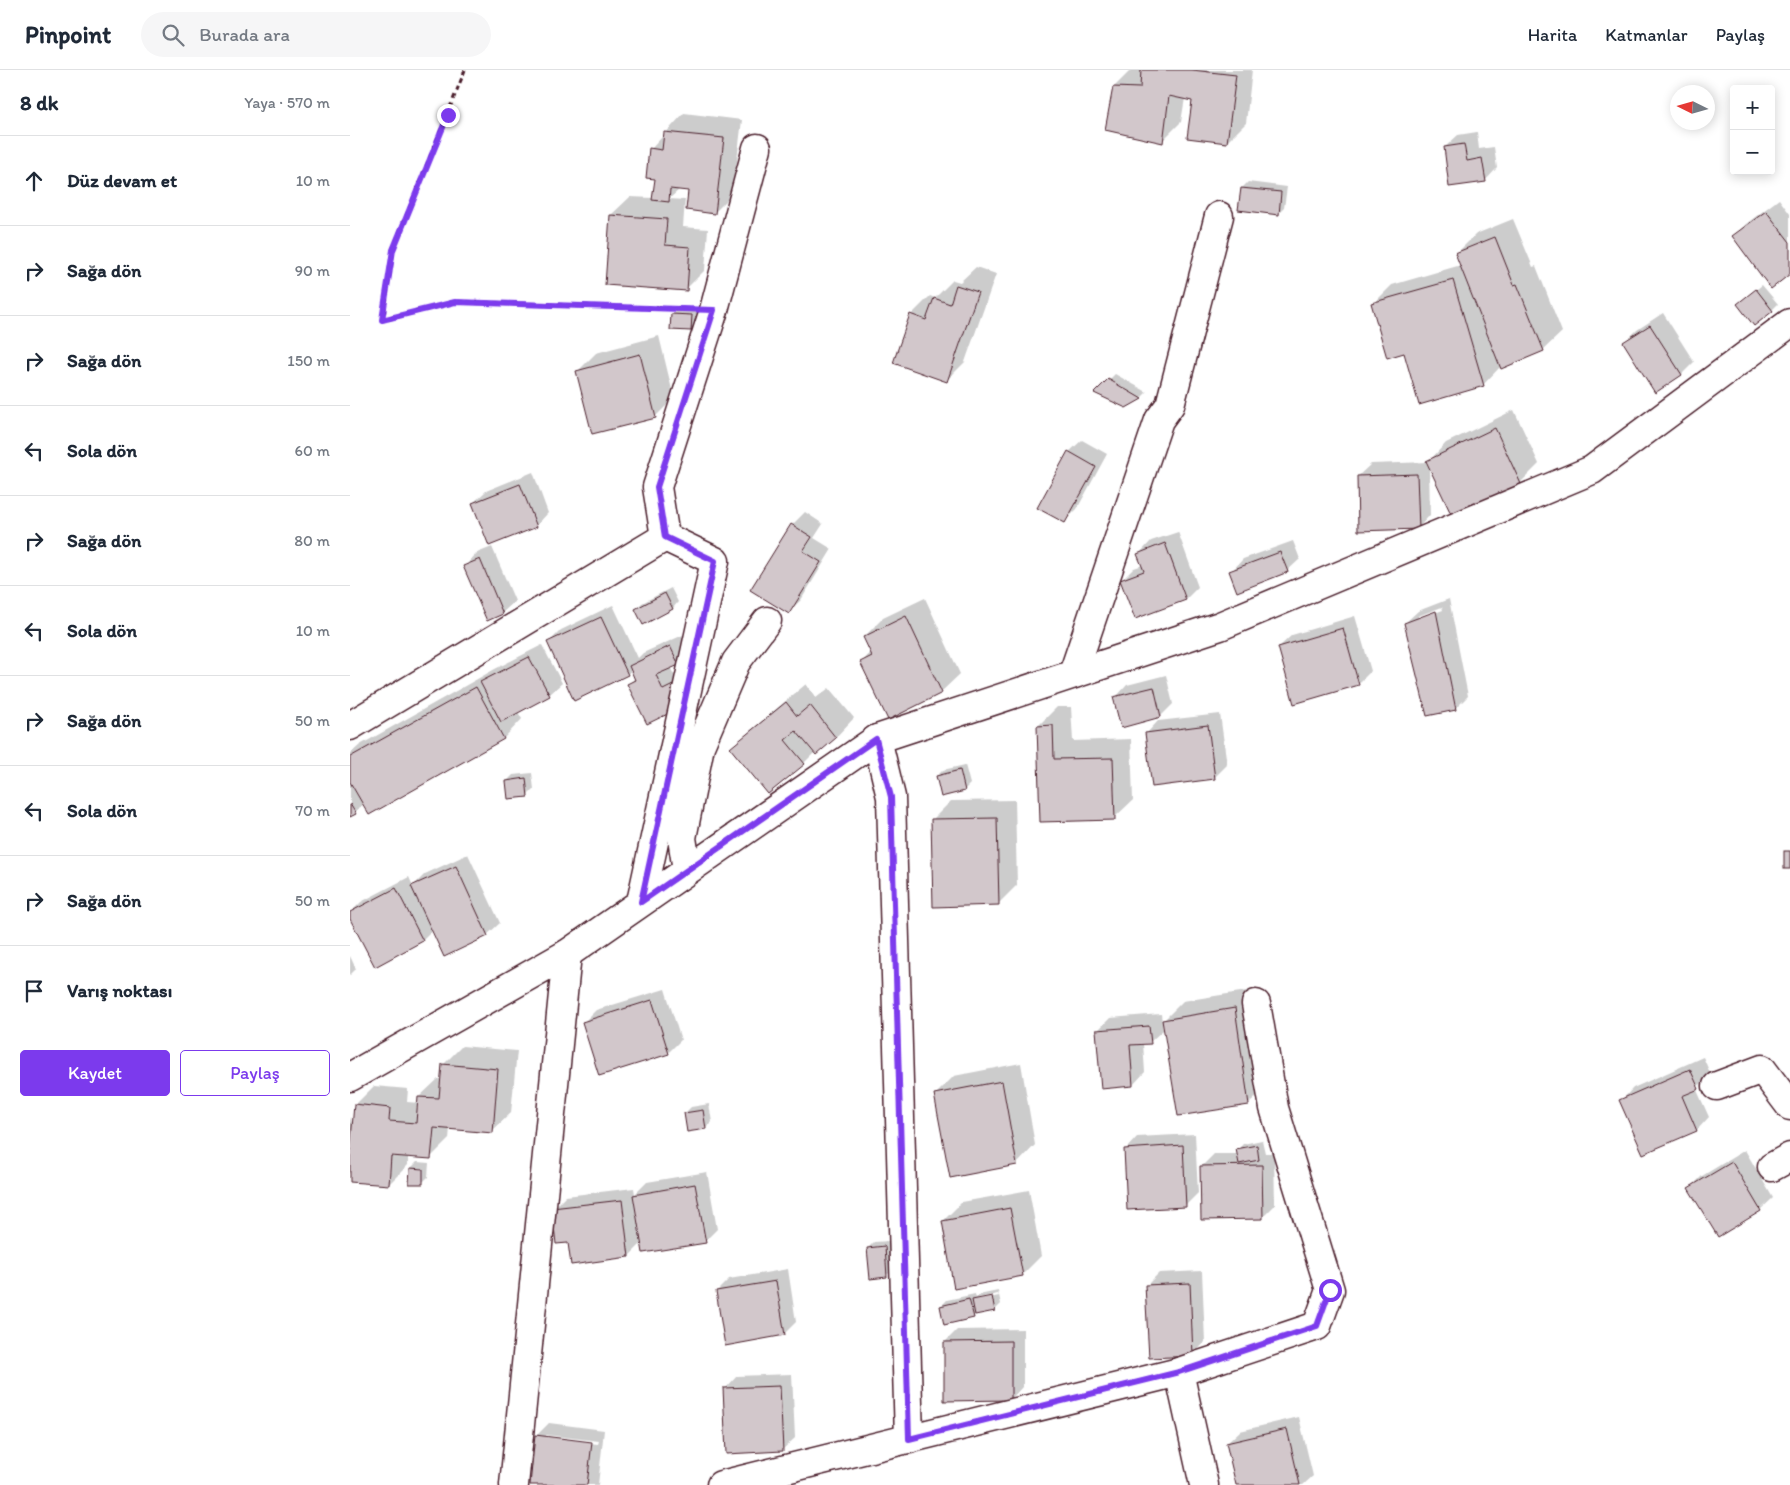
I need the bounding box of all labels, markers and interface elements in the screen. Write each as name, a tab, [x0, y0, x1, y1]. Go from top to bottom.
search box	[141, 12, 491, 57]
text: Pinpoint	[25, 20, 111, 49]
icon: search	[159, 21, 187, 49]
text: Burada ara	[199, 23, 290, 46]
text: Harita	[1528, 24, 1577, 46]
text: Katmanlar	[1605, 24, 1688, 46]
text: Paylaş	[1716, 24, 1765, 46]
north arrow	[1670, 85, 1715, 130]
map controls	[1730, 85, 1775, 175]
button: +	[1730, 85, 1775, 130]
text: 8 dk	[20, 90, 59, 115]
text: Yaya · 570 m	[244, 93, 330, 112]
route end	[437, 104, 460, 127]
button: −	[1730, 130, 1775, 175]
icon: ahead	[20, 167, 48, 195]
text: Düz devam et	[67, 169, 177, 192]
text: 10 m	[296, 171, 330, 190]
icon: right	[20, 257, 48, 285]
text: Sağa dön	[67, 259, 141, 282]
text: 90 m	[295, 261, 330, 280]
icon: right	[20, 347, 48, 375]
text: Sağa dön	[67, 349, 141, 372]
text: 150 m	[287, 351, 330, 370]
icon: left	[20, 437, 48, 465]
text: Sola dön	[67, 439, 137, 462]
text: 60 m	[295, 441, 330, 460]
icon: right	[20, 527, 48, 555]
text: Sağa dön	[67, 529, 141, 552]
text: 80 m	[294, 531, 330, 550]
icon: left	[20, 617, 48, 645]
text: Sola dön	[67, 619, 137, 642]
text: 10 m	[296, 621, 330, 640]
icon: right	[20, 707, 48, 735]
text: Sağa dön	[67, 709, 141, 732]
text: 50 m	[295, 711, 330, 730]
icon: left	[20, 797, 48, 825]
text: Sola dön	[67, 799, 137, 822]
text: 70 m	[295, 801, 330, 820]
icon: right	[20, 887, 48, 915]
text: Sağa dön	[67, 889, 141, 912]
text: 50 m	[295, 891, 330, 910]
icon: arrive	[20, 977, 48, 1005]
text: Varış noktası	[67, 979, 172, 1002]
button: Kaydet	[20, 1050, 170, 1096]
button: Paylaş	[180, 1050, 330, 1096]
route start	[1319, 1279, 1342, 1302]

